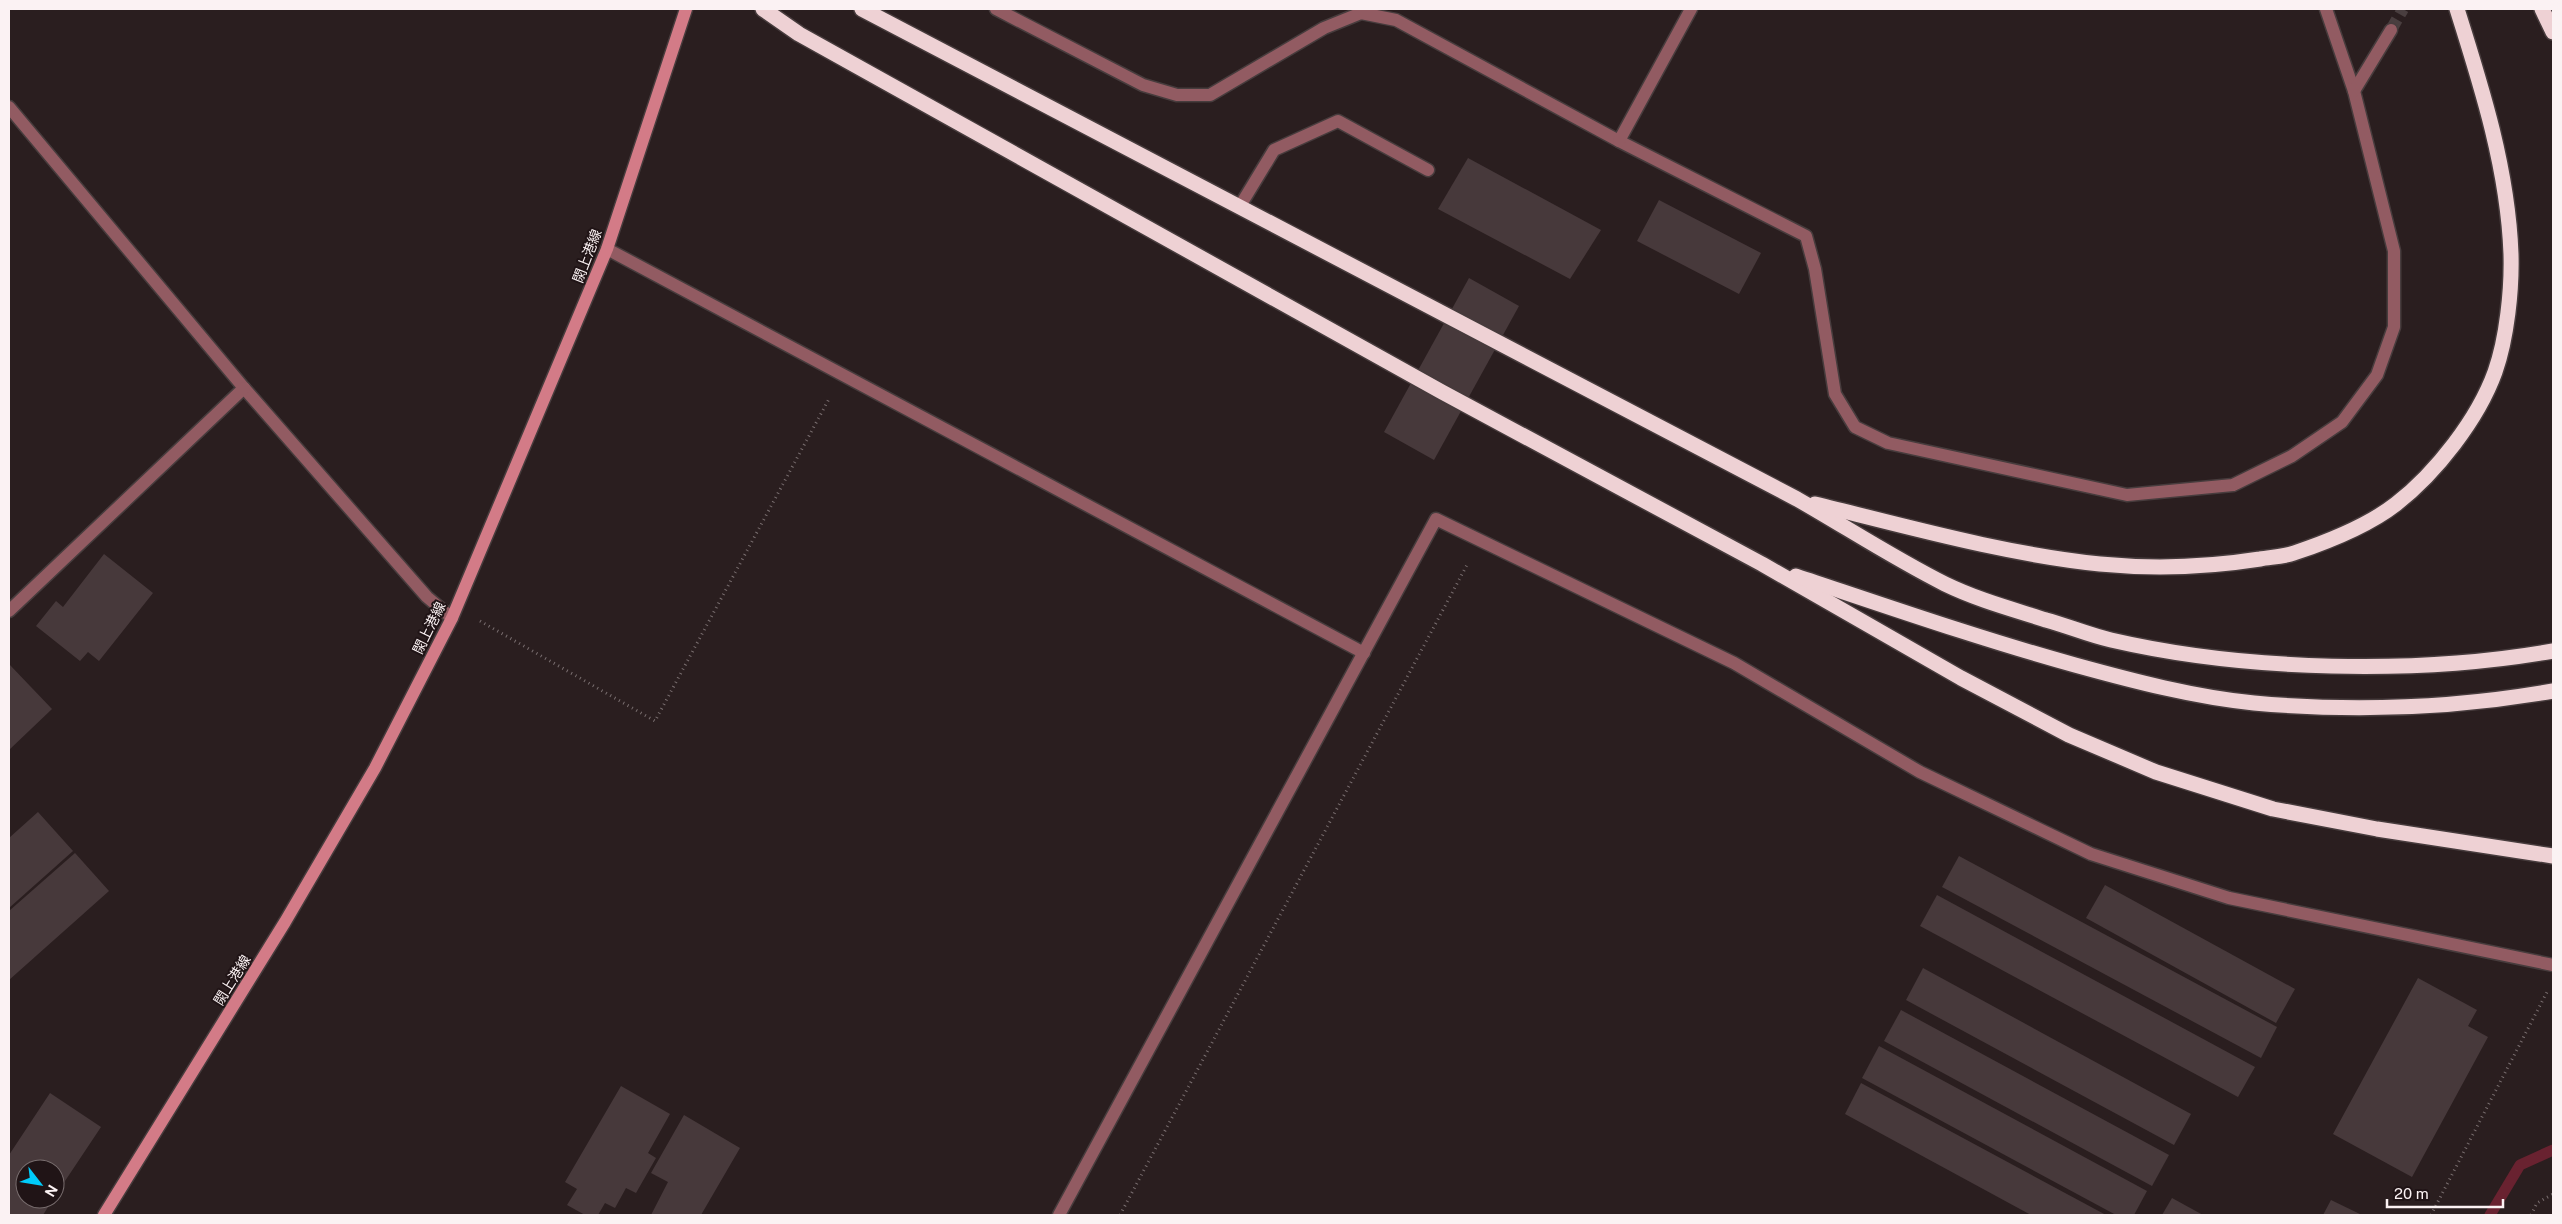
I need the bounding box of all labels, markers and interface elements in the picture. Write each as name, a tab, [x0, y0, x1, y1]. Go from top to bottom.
street label: 閖上港線	[569, 227, 605, 285]
street label: 閖上港線	[410, 599, 448, 657]
street label: 閖上港線	[210, 952, 254, 1008]
north arrow	[15, 1159, 65, 1209]
scale bar	[2387, 1176, 2503, 1208]
text: N	[41, 1182, 61, 1200]
text: 20 m	[2394, 1185, 2429, 1202]

